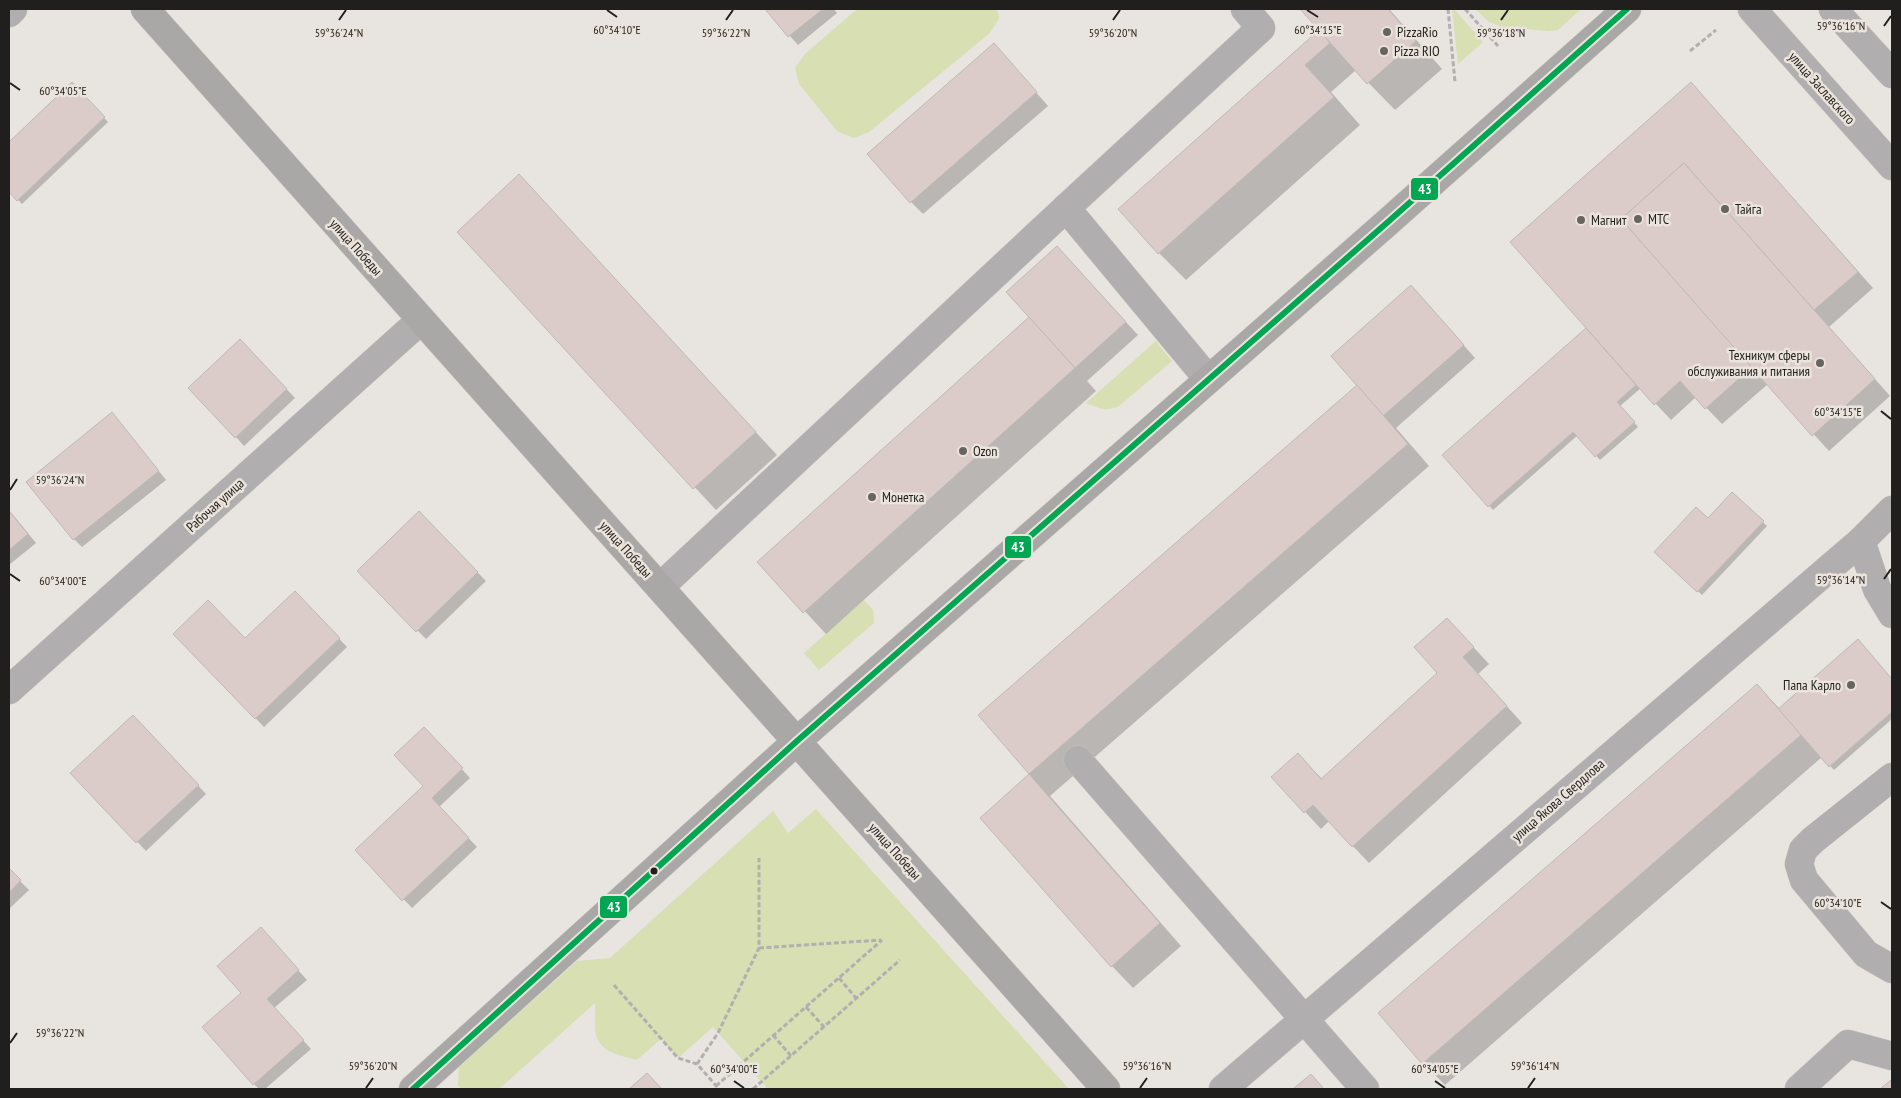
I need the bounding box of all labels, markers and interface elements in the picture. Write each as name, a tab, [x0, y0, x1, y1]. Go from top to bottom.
text: 59°36'16"N	[1817, 18, 1865, 33]
text: 60°34'10"E	[593, 22, 641, 37]
text: 60°34'15"E	[1294, 22, 1342, 37]
place label: PizzaRio	[1397, 23, 1438, 41]
text: 59°36'24"N	[315, 25, 363, 40]
text: 59°36'22"N	[702, 25, 750, 40]
text: 59°36'20"N	[1089, 25, 1137, 40]
text: 59°36'18"N	[1477, 25, 1525, 40]
marker: PizzaRio	[1381, 26, 1393, 38]
place label: Pizza RIO	[1394, 42, 1440, 60]
marker: Pizza RIO	[1378, 45, 1390, 57]
street label: улица Заславского	[1785, 48, 1859, 128]
text: 60°34'05"E	[39, 83, 87, 98]
line badge: 43	[1410, 177, 1439, 201]
text: 43	[1418, 180, 1432, 198]
place label: Тайга	[1735, 200, 1762, 218]
marker: Тайга	[1719, 203, 1731, 215]
place label: МТС	[1648, 210, 1670, 228]
place label: Магнит	[1591, 211, 1627, 229]
marker: МТС	[1632, 213, 1644, 225]
marker: Магнит	[1575, 214, 1587, 226]
street label: улица Победы	[326, 215, 386, 279]
place label: Техникум сферы обслуживания и питания	[1688, 346, 1810, 380]
marker: Техникум сферы обслуживания и питания	[1814, 357, 1826, 369]
text: 60°34'15"E	[1814, 404, 1862, 419]
place label: Ozon	[973, 442, 998, 460]
marker: Ozon	[957, 445, 969, 457]
text: 59°36'24"N	[36, 472, 84, 487]
street label: Рабочая улица	[182, 474, 248, 536]
place label: Монетка	[882, 488, 924, 506]
marker: Монетка	[866, 491, 878, 503]
street label: улица Победы	[596, 517, 656, 581]
line badge: 43	[1004, 535, 1032, 559]
text: 43	[1011, 538, 1025, 556]
text: 59°36'14"N	[1817, 572, 1865, 587]
text: 60°34'00"E	[39, 573, 87, 588]
place label: Папа Карло	[1783, 676, 1841, 694]
marker: Папа Карло	[1845, 679, 1857, 691]
street label: улица Якова Свердлова	[1508, 755, 1608, 845]
street label: улица Победы	[865, 819, 925, 883]
unlabelled marker	[649, 866, 659, 876]
line badge: 43	[599, 895, 628, 919]
text: 60°34'10"E	[1814, 895, 1862, 910]
text: 43	[607, 898, 621, 916]
text: 59°36'22"N	[36, 1025, 84, 1040]
text: 59°36'20"N	[349, 1058, 397, 1073]
text: 59°36'16"N	[1123, 1058, 1171, 1073]
text: 59°36'14"N	[1511, 1058, 1559, 1073]
text: 60°34'00"E	[710, 1061, 758, 1076]
text: 60°34'05"E	[1411, 1061, 1459, 1076]

